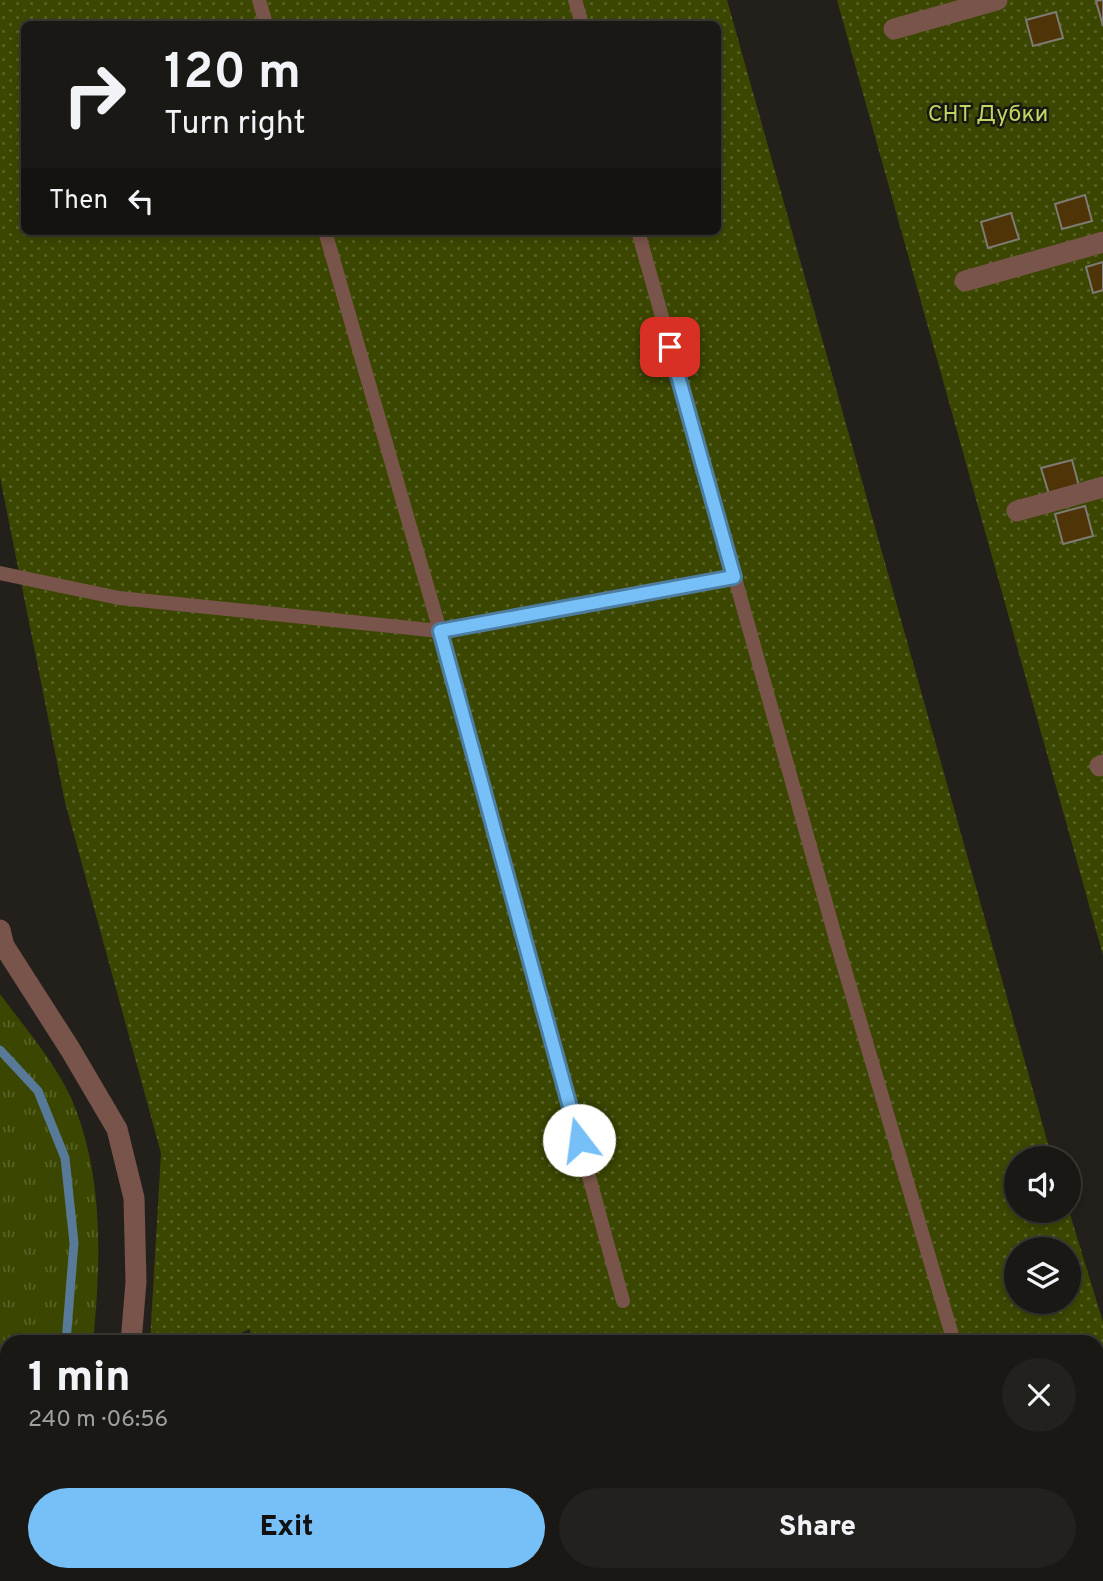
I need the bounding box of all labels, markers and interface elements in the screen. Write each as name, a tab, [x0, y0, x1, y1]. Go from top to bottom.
text: 120 m	[164, 44, 301, 106]
icon: right	[49, 49, 140, 140]
park label: СНТ Дубки	[928, 101, 1048, 130]
text: Turn right	[164, 105, 306, 145]
icon: left	[122, 182, 160, 220]
text: Then	[49, 185, 108, 218]
pin	[640, 317, 700, 377]
icon: arrive	[651, 328, 689, 366]
position arrow	[542, 1103, 616, 1177]
map controls	[1004, 1146, 1081, 1314]
button: sound	[1004, 1146, 1081, 1223]
button: layers	[1004, 1237, 1081, 1314]
text: 1 min	[28, 1353, 131, 1406]
button: close	[1002, 1358, 1076, 1432]
text: 240 m · 06:56	[28, 1406, 168, 1435]
button: Exit	[28, 1488, 545, 1568]
button: Share	[559, 1488, 1076, 1568]

